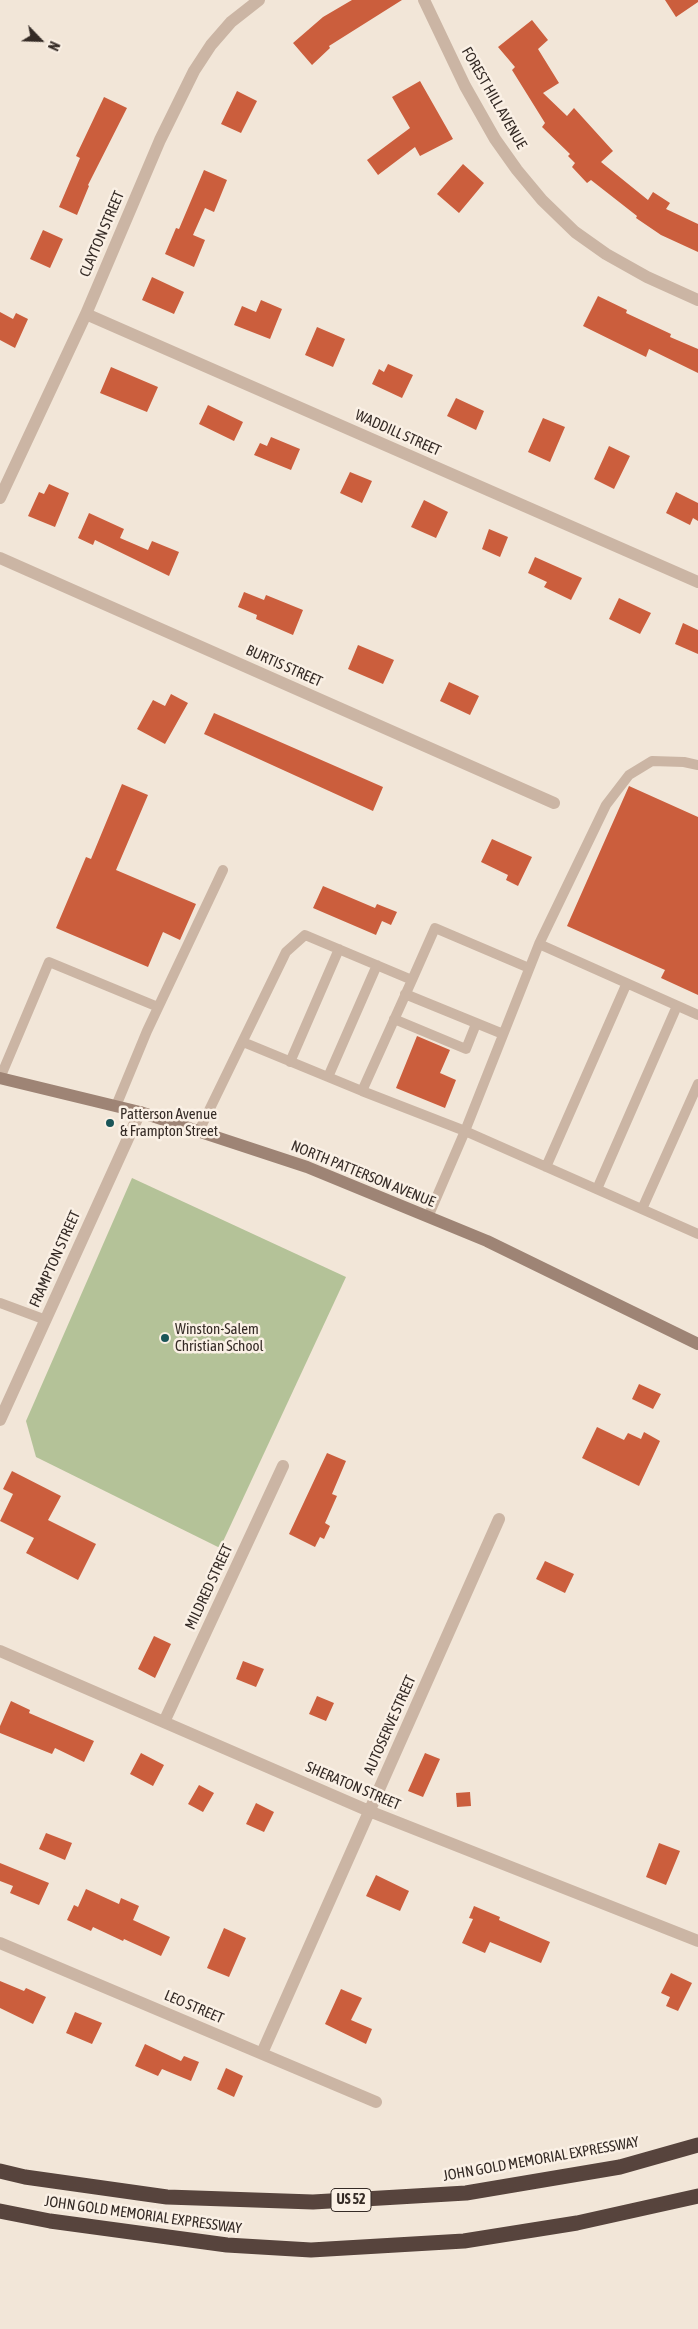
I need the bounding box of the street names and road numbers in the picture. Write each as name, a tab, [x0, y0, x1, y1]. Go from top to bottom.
street label: FOREST HILL AVENUE	[458, 44, 530, 152]
street label: CLAYTON STREET	[76, 188, 128, 280]
street label: WADDILL STREET	[352, 406, 444, 460]
street label: BURTIS STREET	[243, 641, 325, 691]
street label: NORTH PATTERSON AVENUE	[288, 1137, 438, 1211]
street label: FRAMPTON STREET	[26, 1208, 84, 1310]
street label: MILDRED STREET	[181, 1541, 237, 1633]
street label: AUTOSERVE STREET	[360, 1673, 420, 1777]
street label: SHERATON STREET	[303, 1758, 403, 1814]
street label: LEO STREET	[162, 1986, 226, 2028]
street label: JOHN GOLD MEMORIAL EXPRESSWAY	[442, 2133, 640, 2185]
road number: US 52	[331, 2188, 371, 2212]
street label: JOHN GOLD MEMORIAL EXPRESSWAY	[43, 2192, 243, 2238]

